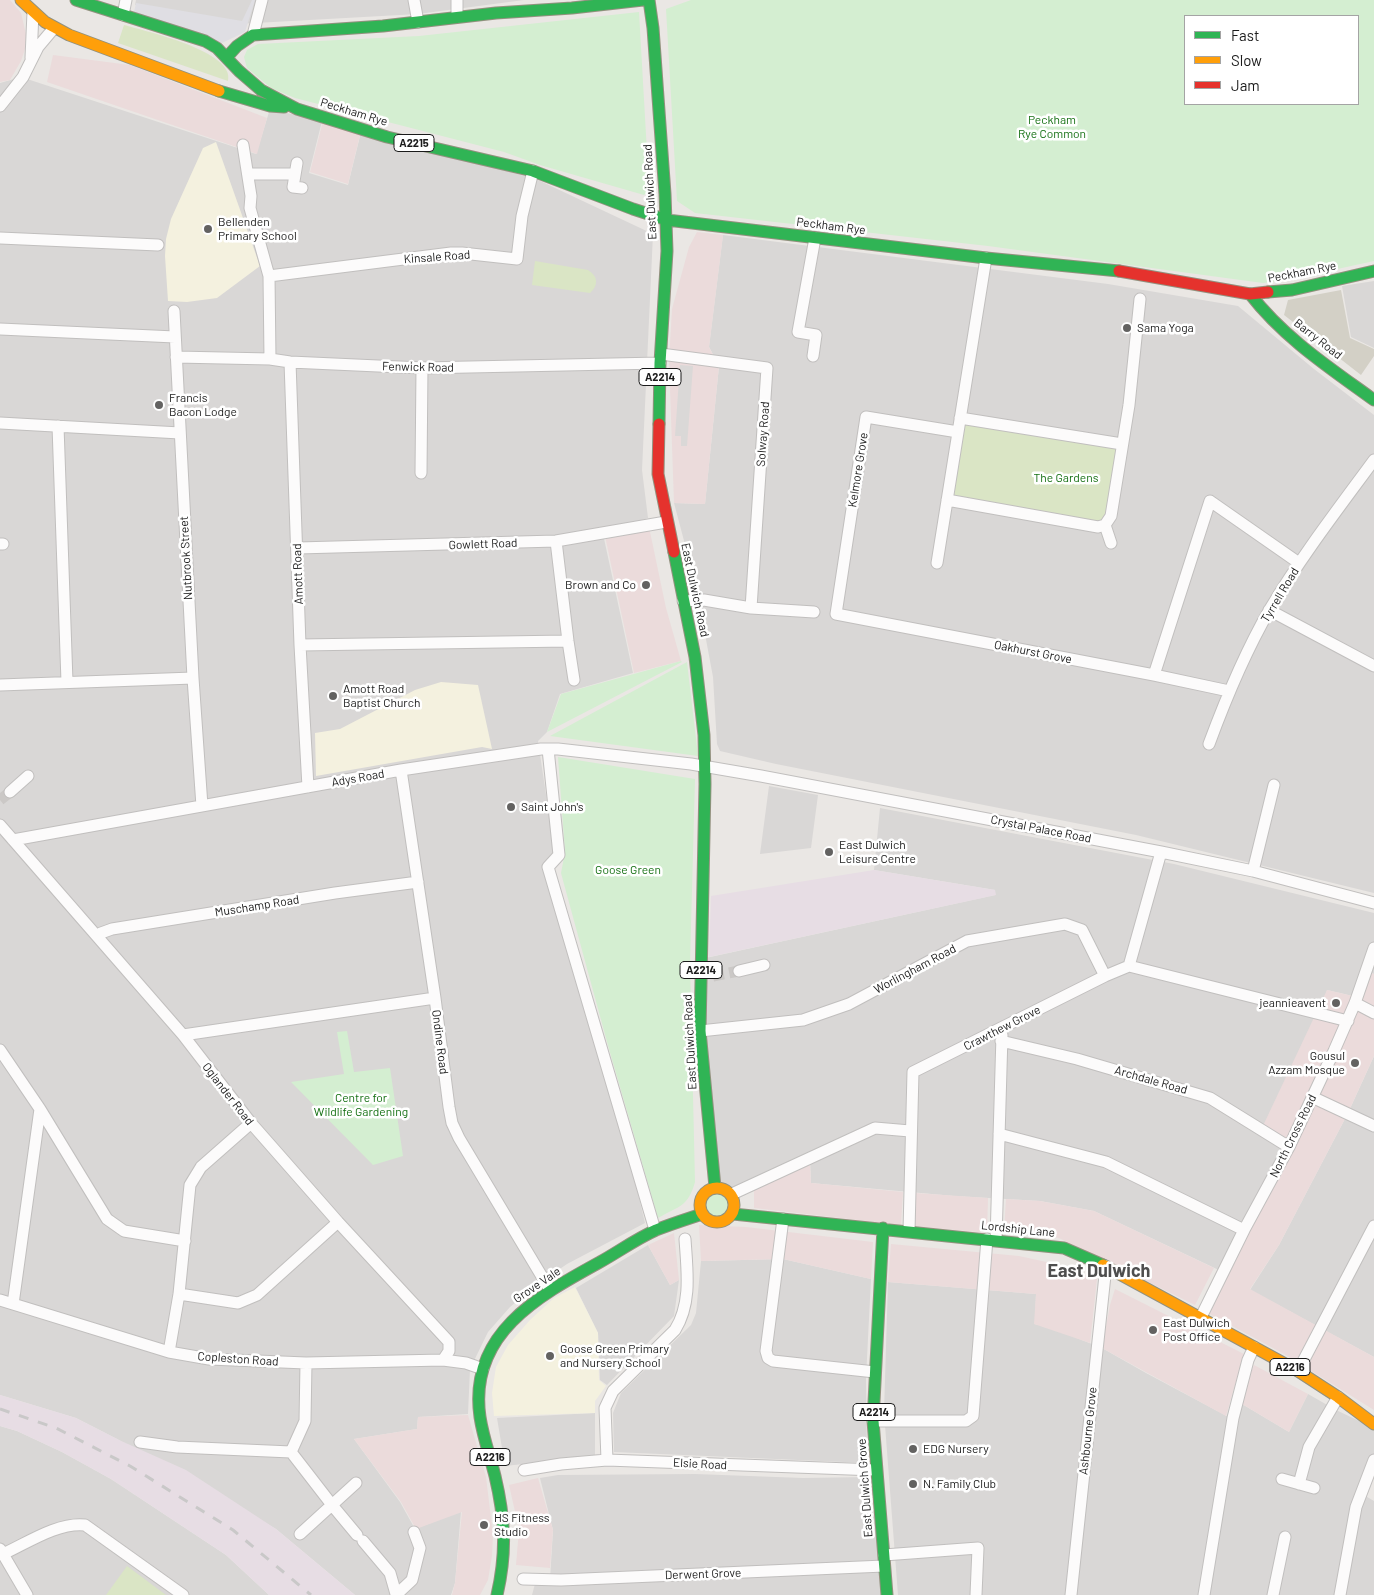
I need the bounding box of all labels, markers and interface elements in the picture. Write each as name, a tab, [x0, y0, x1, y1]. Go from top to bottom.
legend	[1184, 15, 1359, 105]
text: Fast	[1231, 26, 1259, 44]
text: Slow	[1231, 51, 1262, 69]
text: Jam	[1231, 76, 1260, 94]
street label: Peckham Rye	[319, 95, 389, 129]
park label: Peckham Rye Common	[1018, 113, 1086, 141]
road number: A2215	[394, 134, 434, 152]
street label: East Dulwich Road	[640, 144, 660, 240]
place label: Bellenden Primary School	[218, 215, 297, 243]
street label: Peckham Rye	[796, 215, 866, 237]
marker: Bellenden Primary School	[202, 223, 214, 235]
street label: Kinsale Road	[403, 247, 471, 267]
street label: Peckham Rye	[1267, 258, 1337, 286]
street label: Barry Road	[1291, 316, 1345, 362]
place label: Sama Yoga	[1137, 321, 1194, 335]
marker: Sama Yoga	[1121, 322, 1133, 334]
street label: Fenwick Road	[382, 359, 454, 375]
road number: A2214	[639, 368, 681, 386]
place label: Francis Bacon Lodge	[169, 391, 237, 419]
marker: Francis Bacon Lodge	[153, 399, 165, 411]
street label: Solway Road	[754, 401, 772, 467]
street label: Kelmore Grove	[845, 432, 871, 508]
park label: The Gardens	[1034, 471, 1098, 485]
street label: Nutbrook Street	[177, 516, 195, 600]
street label: Gowlett Road	[448, 536, 518, 552]
street label: East Dulwich Road	[678, 542, 712, 638]
street label: Amott Road	[290, 543, 306, 605]
street label: Tyrrell Road	[1258, 565, 1302, 625]
place label: Brown and Co	[565, 578, 636, 592]
marker: Brown and Co	[640, 579, 652, 591]
street label: Oakhurst Grove	[993, 637, 1073, 667]
place label: Amott Road Baptist Church	[343, 682, 420, 710]
marker: Amott Road Baptist Church	[327, 690, 339, 702]
street label: Adys Road	[330, 766, 386, 790]
place label: Saint John's	[521, 800, 583, 814]
marker: Saint John's	[505, 801, 517, 813]
street label: Crystal Palace Road	[989, 812, 1093, 846]
place label: East Dulwich Leisure Centre	[839, 838, 916, 866]
marker: East Dulwich Leisure Centre	[823, 846, 835, 858]
park label: Goose Green	[595, 863, 661, 877]
street label: Muschamp Road	[214, 892, 300, 920]
street label: Worlingham Road	[871, 941, 959, 997]
road number: A2214	[680, 962, 722, 978]
street label: East Dulwich Road	[680, 994, 700, 1090]
place label: jeannieavent	[1259, 996, 1326, 1010]
marker: jeannieavent	[1330, 997, 1342, 1009]
street label: Crawthew Grove	[961, 1002, 1043, 1054]
street label: Ondine Road	[429, 1009, 451, 1075]
place label: Gousul Azzam Mosque	[1268, 1049, 1345, 1077]
marker: Gousul Azzam Mosque	[1349, 1057, 1361, 1069]
street label: Oglander Road	[199, 1060, 257, 1128]
street label: Archdale Road	[1113, 1063, 1189, 1097]
park label: Centre for Wildlife Gardening	[314, 1091, 408, 1119]
street label: North Cross Road	[1267, 1092, 1319, 1180]
street label: Lordship Lane	[980, 1218, 1056, 1240]
district label: East Dulwich	[1048, 1260, 1150, 1282]
street label: Grove Vale	[511, 1264, 563, 1306]
place label: East Dulwich Post Office	[1163, 1316, 1230, 1344]
marker: East Dulwich Post Office	[1147, 1324, 1159, 1336]
place label: Goose Green Primary and Nursery School	[560, 1342, 669, 1370]
street label: Copleston Road	[197, 1349, 279, 1369]
marker: Goose Green Primary and Nursery School	[544, 1350, 556, 1362]
road number: A2216	[1270, 1358, 1310, 1375]
street label: Ashbourne Grove	[1076, 1386, 1100, 1476]
road number: A2214	[853, 1404, 895, 1420]
street label: East Dulwich Grove	[854, 1438, 876, 1538]
place label: EDG Nursery	[923, 1442, 989, 1456]
marker: EDG Nursery	[907, 1443, 919, 1455]
road number: A2216	[470, 1448, 510, 1465]
street label: Elsie Road	[673, 1455, 727, 1473]
place label: N. Family Club	[923, 1477, 996, 1491]
marker: N. Family Club	[907, 1478, 919, 1490]
place label: HS Fitness Studio	[494, 1511, 550, 1539]
marker: HS Fitness Studio	[478, 1519, 490, 1531]
street label: Derwent Grove	[665, 1565, 741, 1583]

